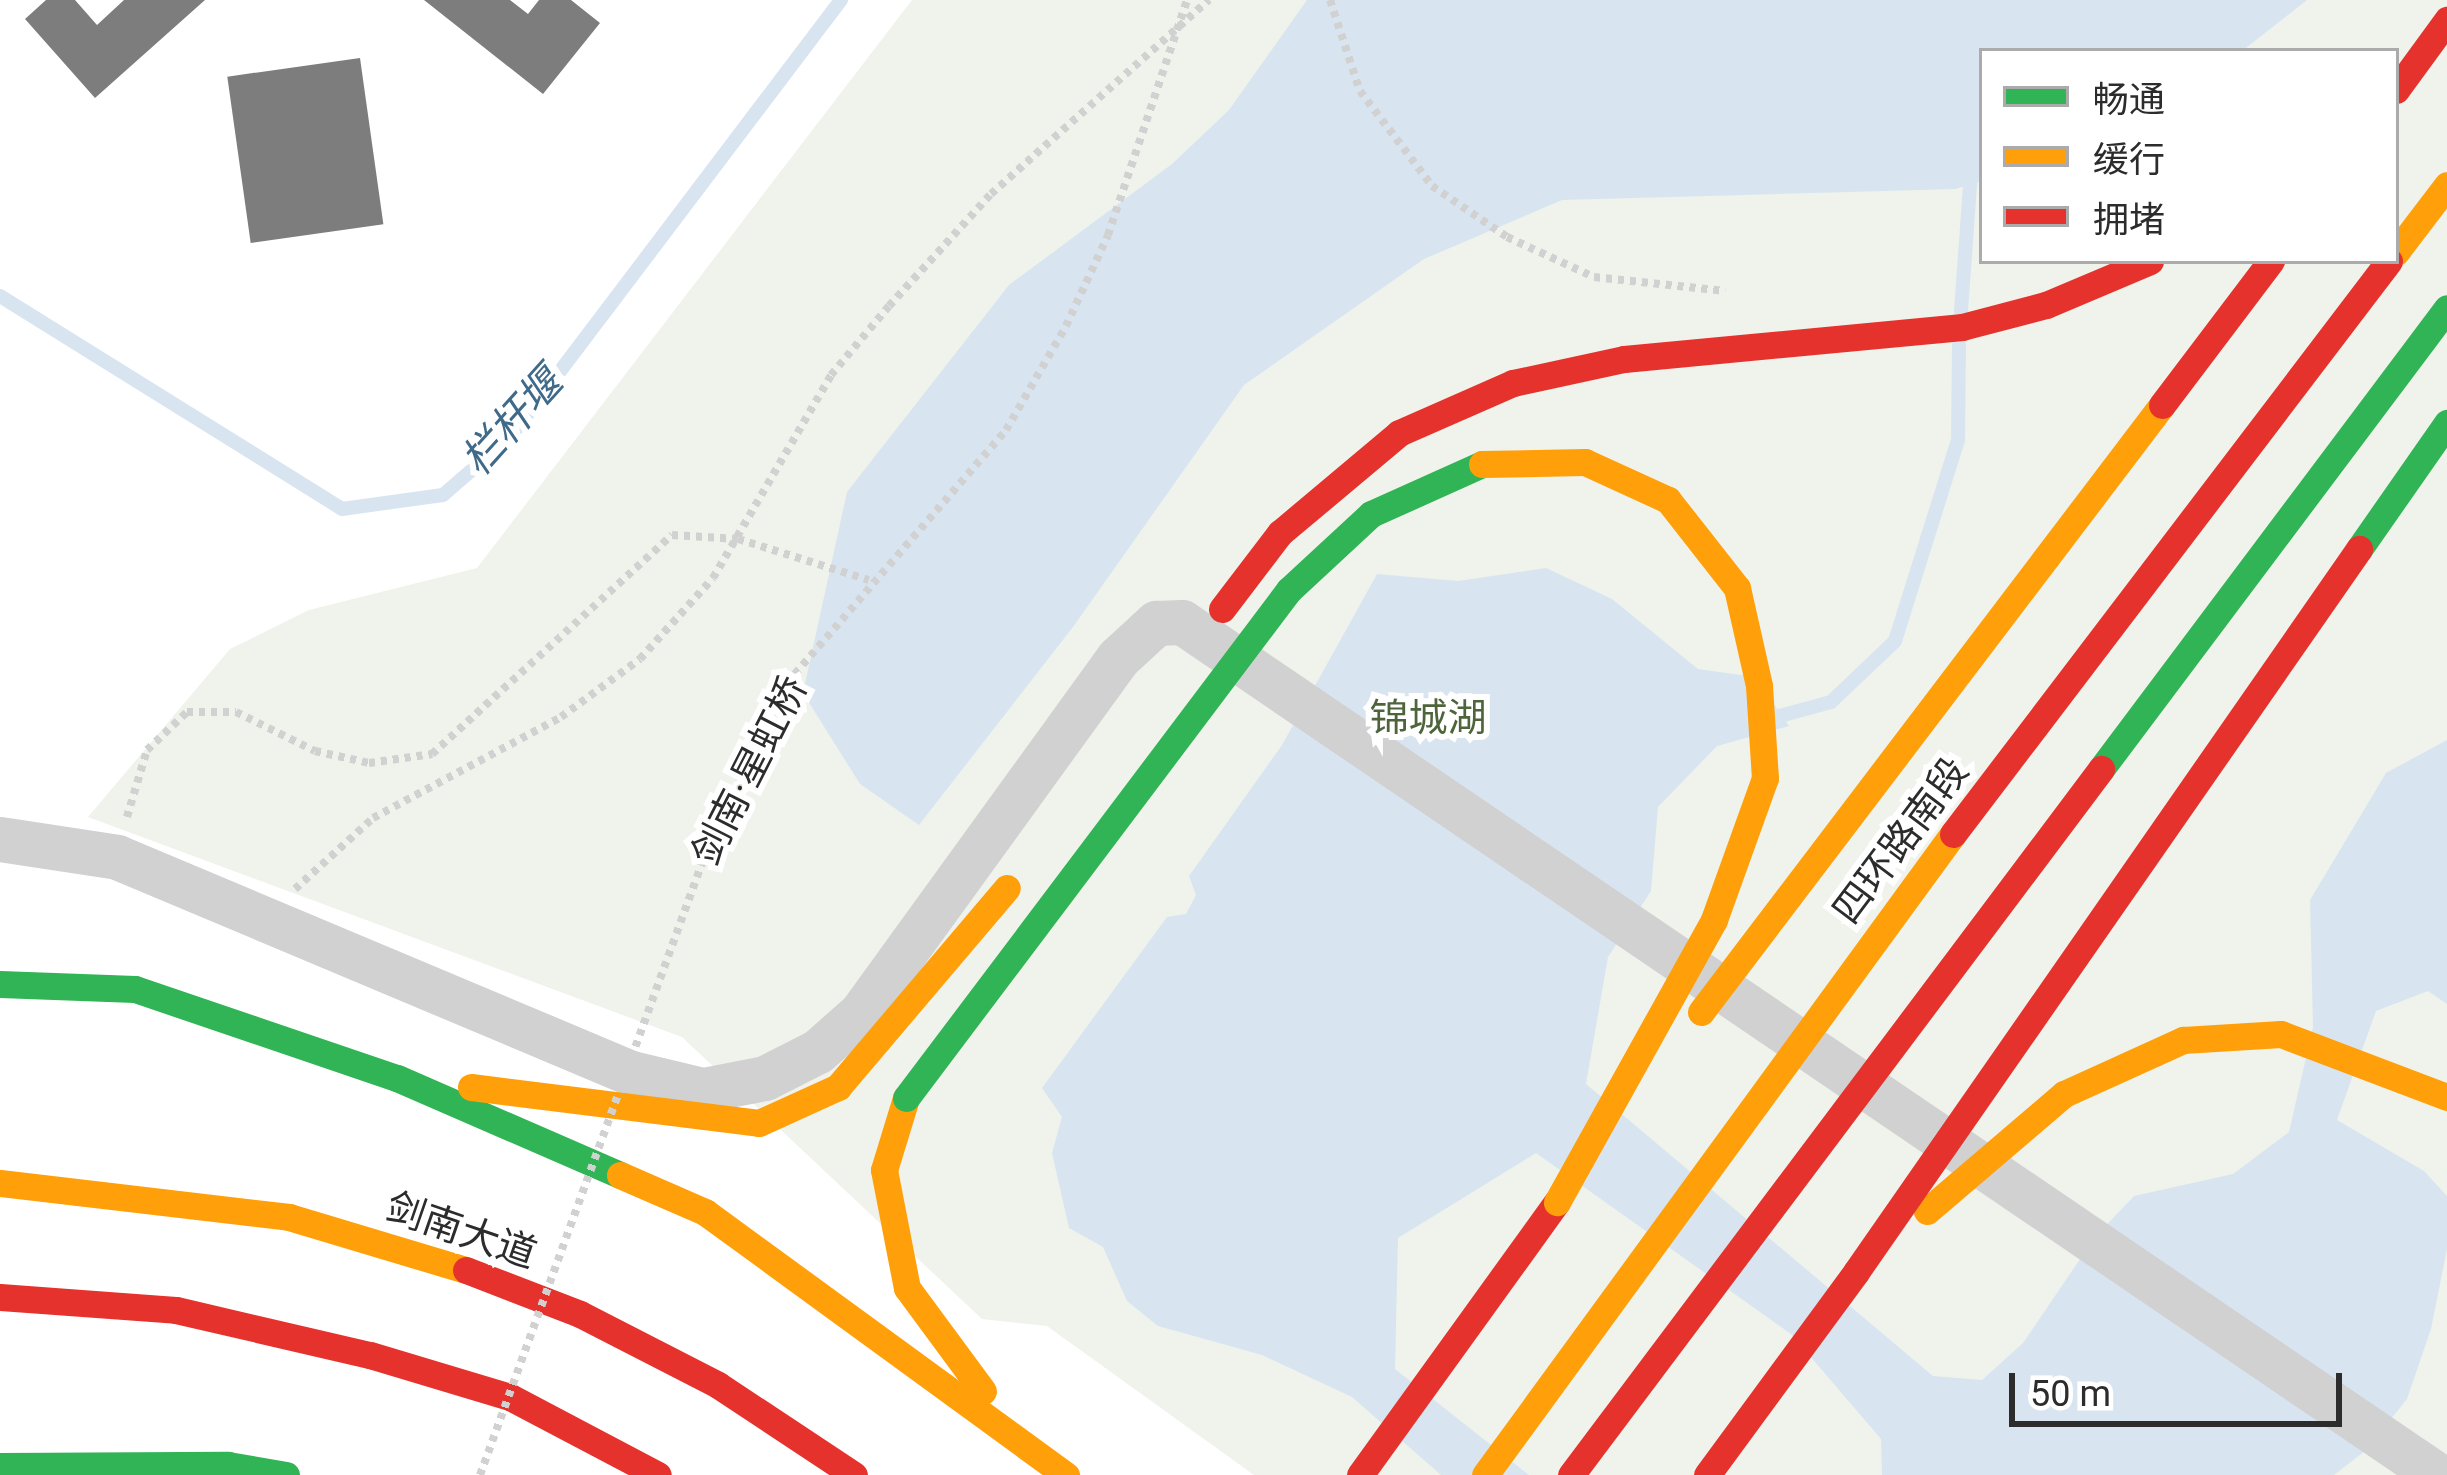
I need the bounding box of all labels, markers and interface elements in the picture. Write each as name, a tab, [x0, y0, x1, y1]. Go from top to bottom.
legend	[1979, 48, 2399, 264]
text: 畅通	[2093, 79, 2165, 121]
text: 缓行	[2093, 139, 2165, 181]
text: 拥堵	[2093, 199, 2165, 241]
water label: 栏杆堰	[451, 358, 573, 486]
street label: 剑南·星虹桥	[683, 669, 817, 873]
park label: 锦城湖	[1370, 695, 1486, 741]
street label: 四环路南段	[1824, 749, 1978, 933]
street label: 剑南大道	[380, 1183, 542, 1279]
scale bar	[2015, 1349, 2348, 1423]
text: 50 m	[2030, 1373, 2111, 1415]

